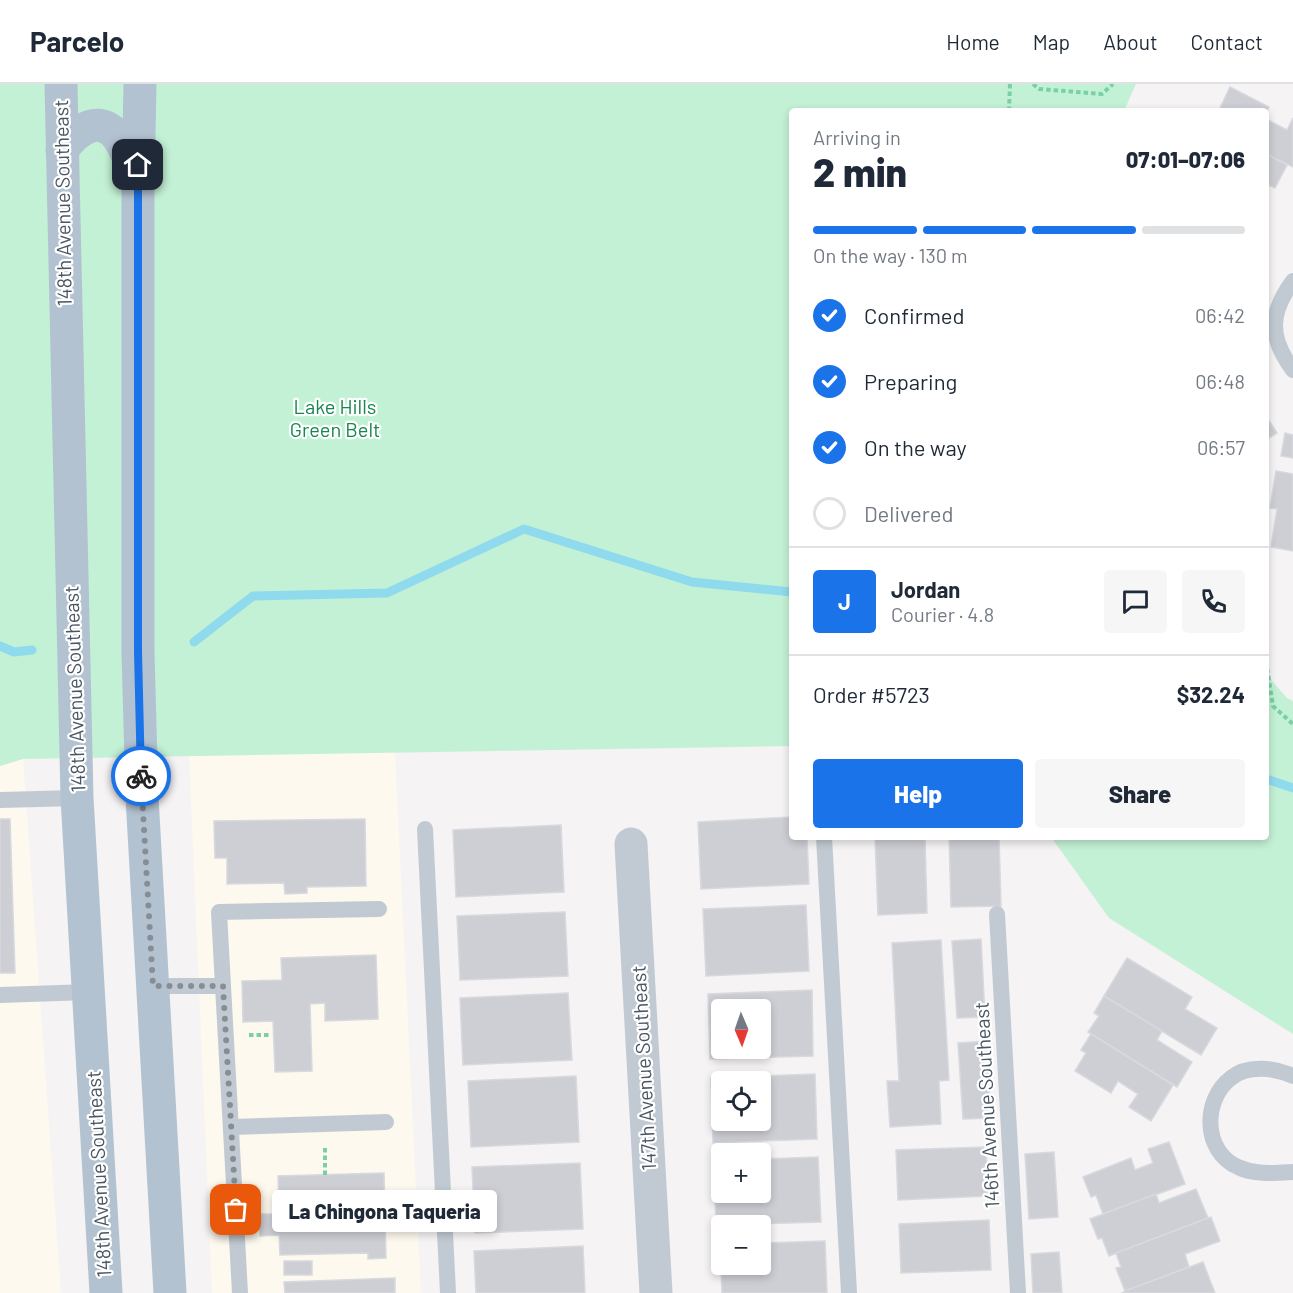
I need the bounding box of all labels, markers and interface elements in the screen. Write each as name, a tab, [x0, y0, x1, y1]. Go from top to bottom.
text: Parcelo	[30, 24, 124, 58]
text: Home	[946, 29, 1000, 54]
text: Map	[1033, 29, 1070, 54]
text: About	[1103, 29, 1158, 54]
text: Contact	[1191, 29, 1263, 54]
street label: 148th Avenue Southeast	[48, 99, 76, 307]
text: Arriving in	[813, 125, 901, 149]
pin	[112, 139, 163, 190]
text: 07:01–07:06	[1126, 146, 1245, 172]
icon: home	[121, 148, 154, 181]
text: 2 min	[813, 148, 907, 195]
text: On the way · 130 m	[813, 243, 968, 267]
icon: check	[813, 299, 846, 332]
text: Confirmed	[864, 302, 964, 328]
text: 06:42	[1195, 303, 1245, 327]
icon: check	[813, 365, 846, 398]
text: Preparing	[864, 368, 957, 394]
text: 06:48	[1195, 369, 1245, 393]
park label: Lake Hills Green Belt	[290, 394, 380, 441]
icon: check	[813, 431, 846, 464]
text: On the way	[864, 434, 967, 460]
text: 06:57	[1197, 435, 1245, 459]
text: Delivered	[864, 500, 953, 526]
button: chat	[1104, 570, 1167, 633]
button: phone	[1182, 570, 1245, 633]
text: Jordan	[891, 576, 960, 602]
street label: 148th Avenue Southeast	[58, 585, 90, 793]
text: J	[838, 588, 851, 614]
text: Courier · 4.8	[891, 602, 994, 626]
text: Order #5723	[813, 681, 930, 707]
text: $32.24	[1177, 681, 1245, 707]
courier	[111, 746, 171, 806]
button: Help	[813, 759, 1023, 828]
button: Share	[1035, 759, 1245, 828]
icon: bike	[125, 760, 158, 793]
street label: 147th Avenue Southeast	[626, 965, 660, 1171]
north arrow	[711, 999, 771, 1059]
map controls	[711, 999, 771, 1275]
street label: 146th Avenue Southeast	[969, 1001, 1003, 1209]
street label: 148th Avenue Southeast	[81, 1070, 115, 1278]
button: locate	[711, 1071, 771, 1131]
button: +	[711, 1143, 771, 1203]
pin	[210, 1184, 261, 1235]
callout: La Chingona Taqueria	[272, 1189, 497, 1231]
icon: bag	[219, 1193, 252, 1226]
text: La Chingona Taqueria	[288, 1199, 481, 1223]
button: −	[711, 1215, 771, 1275]

